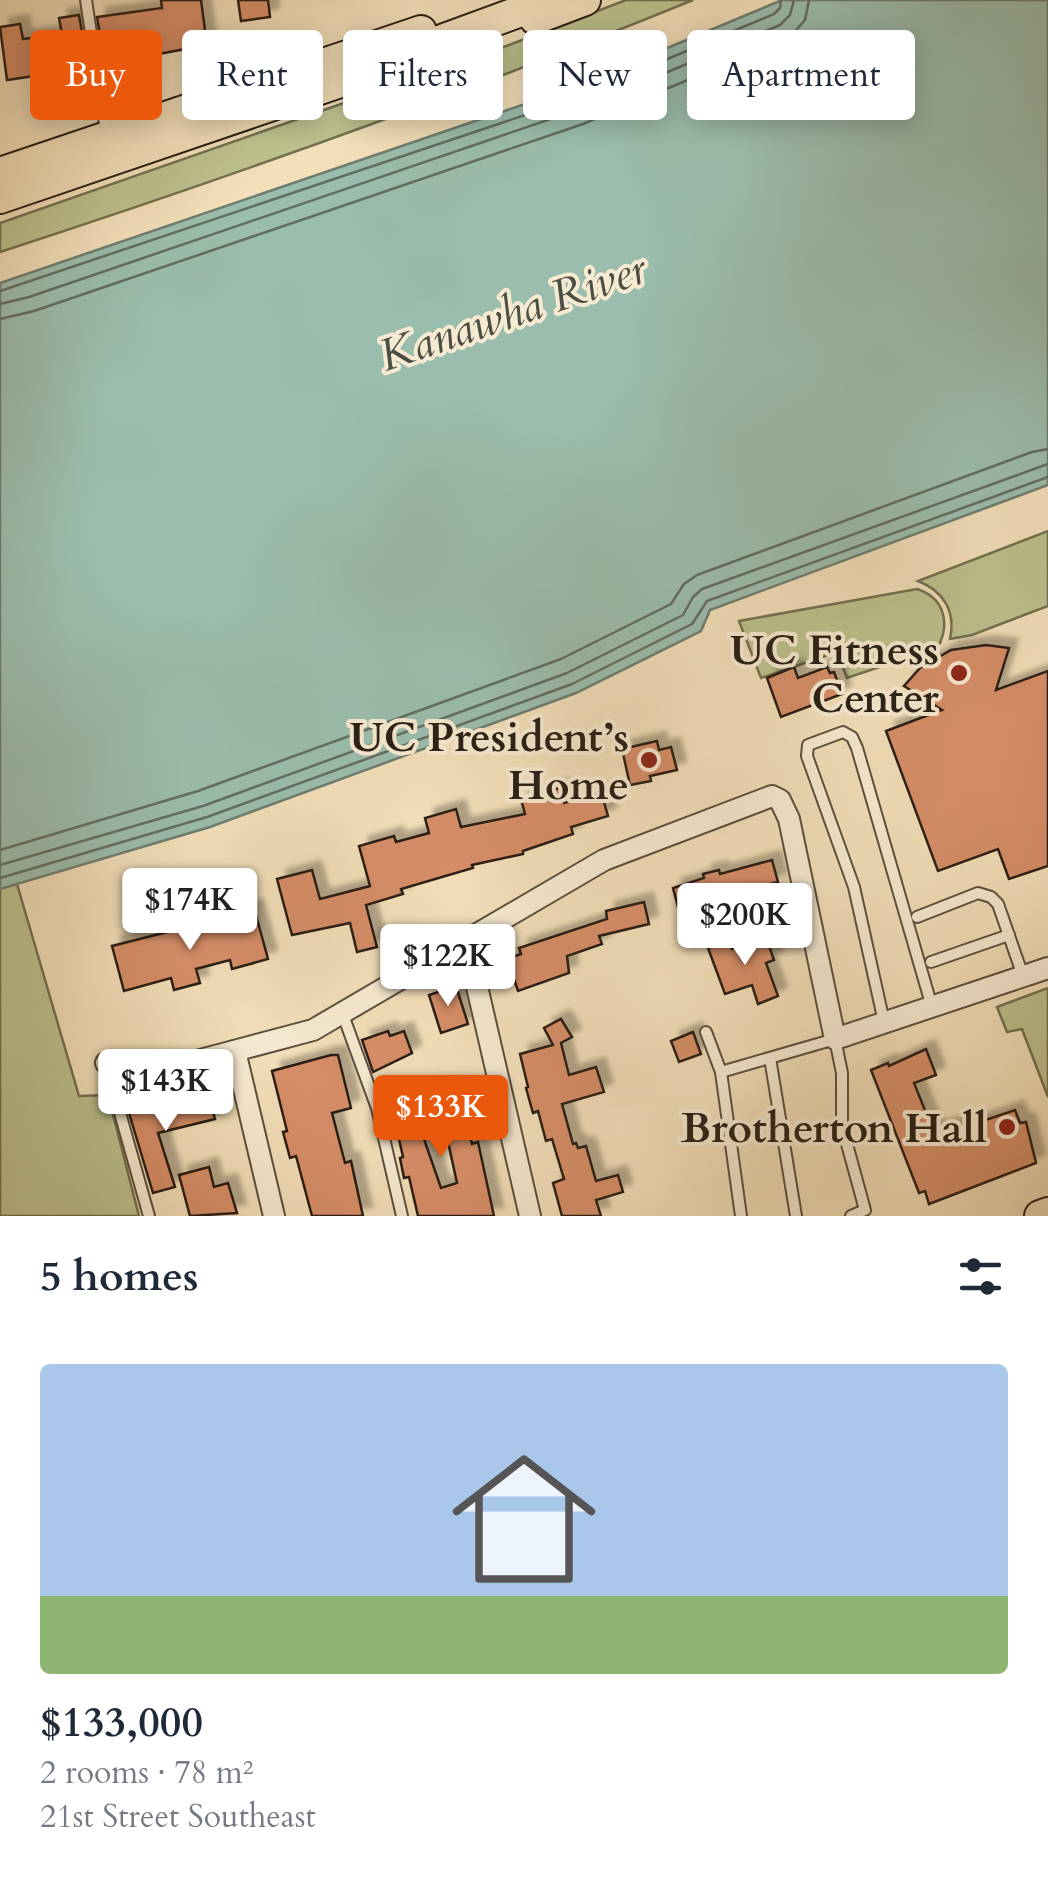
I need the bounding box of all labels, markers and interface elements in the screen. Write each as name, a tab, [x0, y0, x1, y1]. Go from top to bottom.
chip: Buy	[30, 30, 162, 120]
chip: Rent	[182, 30, 323, 120]
chip: Filters	[343, 30, 503, 120]
chip: New	[523, 30, 667, 120]
chip: Apartment	[687, 30, 915, 120]
water label: Kanawha River	[371, 238, 656, 387]
place label: UC Fitness Center	[730, 622, 939, 727]
marker: UC Fitness Center	[948, 662, 970, 684]
place label: UC President’s Home	[349, 709, 629, 814]
marker: UC President’s Home	[638, 749, 660, 771]
pin: $174K	[120, 868, 260, 953]
text: $174K	[144, 878, 236, 922]
pin: $200K	[675, 883, 815, 968]
text: $200K	[699, 893, 791, 937]
pin: $122K	[378, 924, 518, 1009]
text: $122K	[402, 934, 494, 978]
pin: $143K	[96, 1049, 236, 1134]
text: $143K	[120, 1059, 212, 1103]
pin: $133K	[371, 1075, 511, 1160]
text: $133K	[395, 1085, 487, 1129]
place label: Brotherton Hall	[681, 1100, 987, 1157]
marker: Brotherton Hall	[996, 1116, 1018, 1138]
text: 5 homes	[40, 1248, 198, 1305]
icon: filters	[953, 1249, 1008, 1304]
icon: home	[434, 1429, 614, 1609]
text: $133,000	[40, 1694, 203, 1751]
text: 2 rooms · 78 m²	[40, 1751, 253, 1795]
text: 21st Street Southeast	[40, 1795, 316, 1839]

